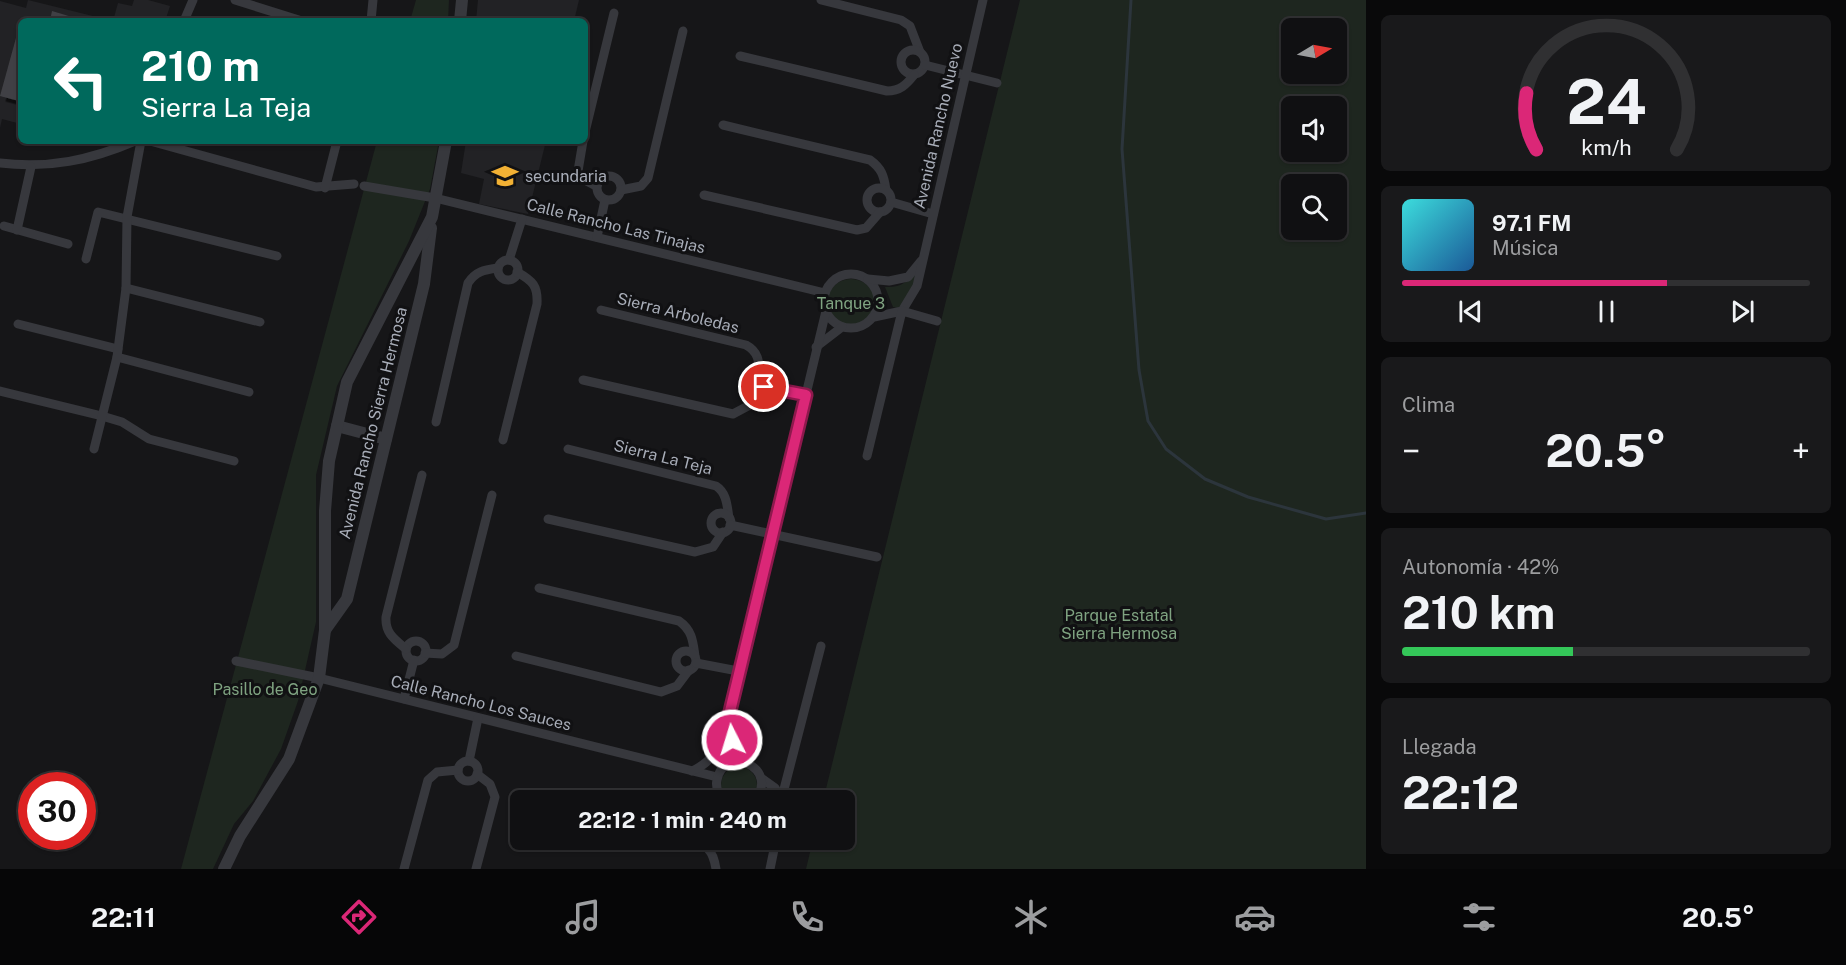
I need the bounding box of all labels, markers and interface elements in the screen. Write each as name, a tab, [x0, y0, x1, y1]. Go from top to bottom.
north arrow	[1281, 18, 1347, 84]
map controls	[1281, 18, 1347, 240]
text: 210 m	[141, 41, 260, 90]
street label: Avenida Rancho Nuevo	[910, 41, 966, 211]
icon: left	[42, 42, 120, 120]
text: 24	[1566, 65, 1646, 138]
text: Sierra La Teja	[141, 91, 311, 123]
button: sound	[1281, 96, 1347, 162]
text: km/h	[1581, 135, 1631, 160]
school or university icon: secundaria	[490, 161, 520, 191]
place label: secundaria	[525, 167, 607, 186]
button: search	[1281, 174, 1347, 240]
street label: Calle Rancho Las Tinajas	[525, 195, 707, 257]
text: 97.1 FM	[1492, 210, 1571, 236]
text: Música	[1492, 236, 1558, 260]
street label: Sierra Arboledas	[615, 289, 741, 337]
park label: Tanque 3	[817, 294, 885, 313]
icon: previous	[1454, 295, 1487, 328]
icon: pause	[1590, 295, 1623, 328]
icon: next	[1726, 295, 1759, 328]
street label: Avenida Rancho Sierra Hermosa	[335, 305, 411, 541]
pin	[738, 361, 789, 412]
icon: arrive	[747, 370, 780, 403]
text: Clima	[1402, 393, 1455, 417]
text: 20.5°	[1545, 424, 1667, 477]
text: −	[1402, 432, 1420, 470]
text: +	[1792, 432, 1810, 470]
street label: Sierra La Teja	[612, 436, 714, 478]
text: Autonomía · 42%	[1402, 555, 1559, 579]
text: 210 km	[1402, 586, 1555, 639]
park label: Parque Estatal Sierra Hermosa	[1061, 606, 1177, 643]
street label: Calle Rancho Los Sauces	[389, 671, 573, 735]
park label: Pasillo de Geo	[213, 680, 317, 699]
position arrow	[700, 708, 764, 772]
text: Llegada	[1402, 735, 1477, 759]
text: 22:12	[1402, 766, 1519, 819]
speed limit sign: 30	[18, 772, 96, 850]
text: 22:12 · 1 min · 240 m	[578, 807, 787, 833]
icon: directions	[338, 896, 380, 938]
icon: music	[562, 896, 604, 938]
icon: phone	[786, 896, 828, 938]
icon: climate	[1010, 896, 1052, 938]
icon: car	[1234, 896, 1276, 938]
icon: filters	[1458, 896, 1500, 938]
text: 22:11	[91, 901, 156, 933]
text: 20.5°	[1682, 901, 1755, 933]

